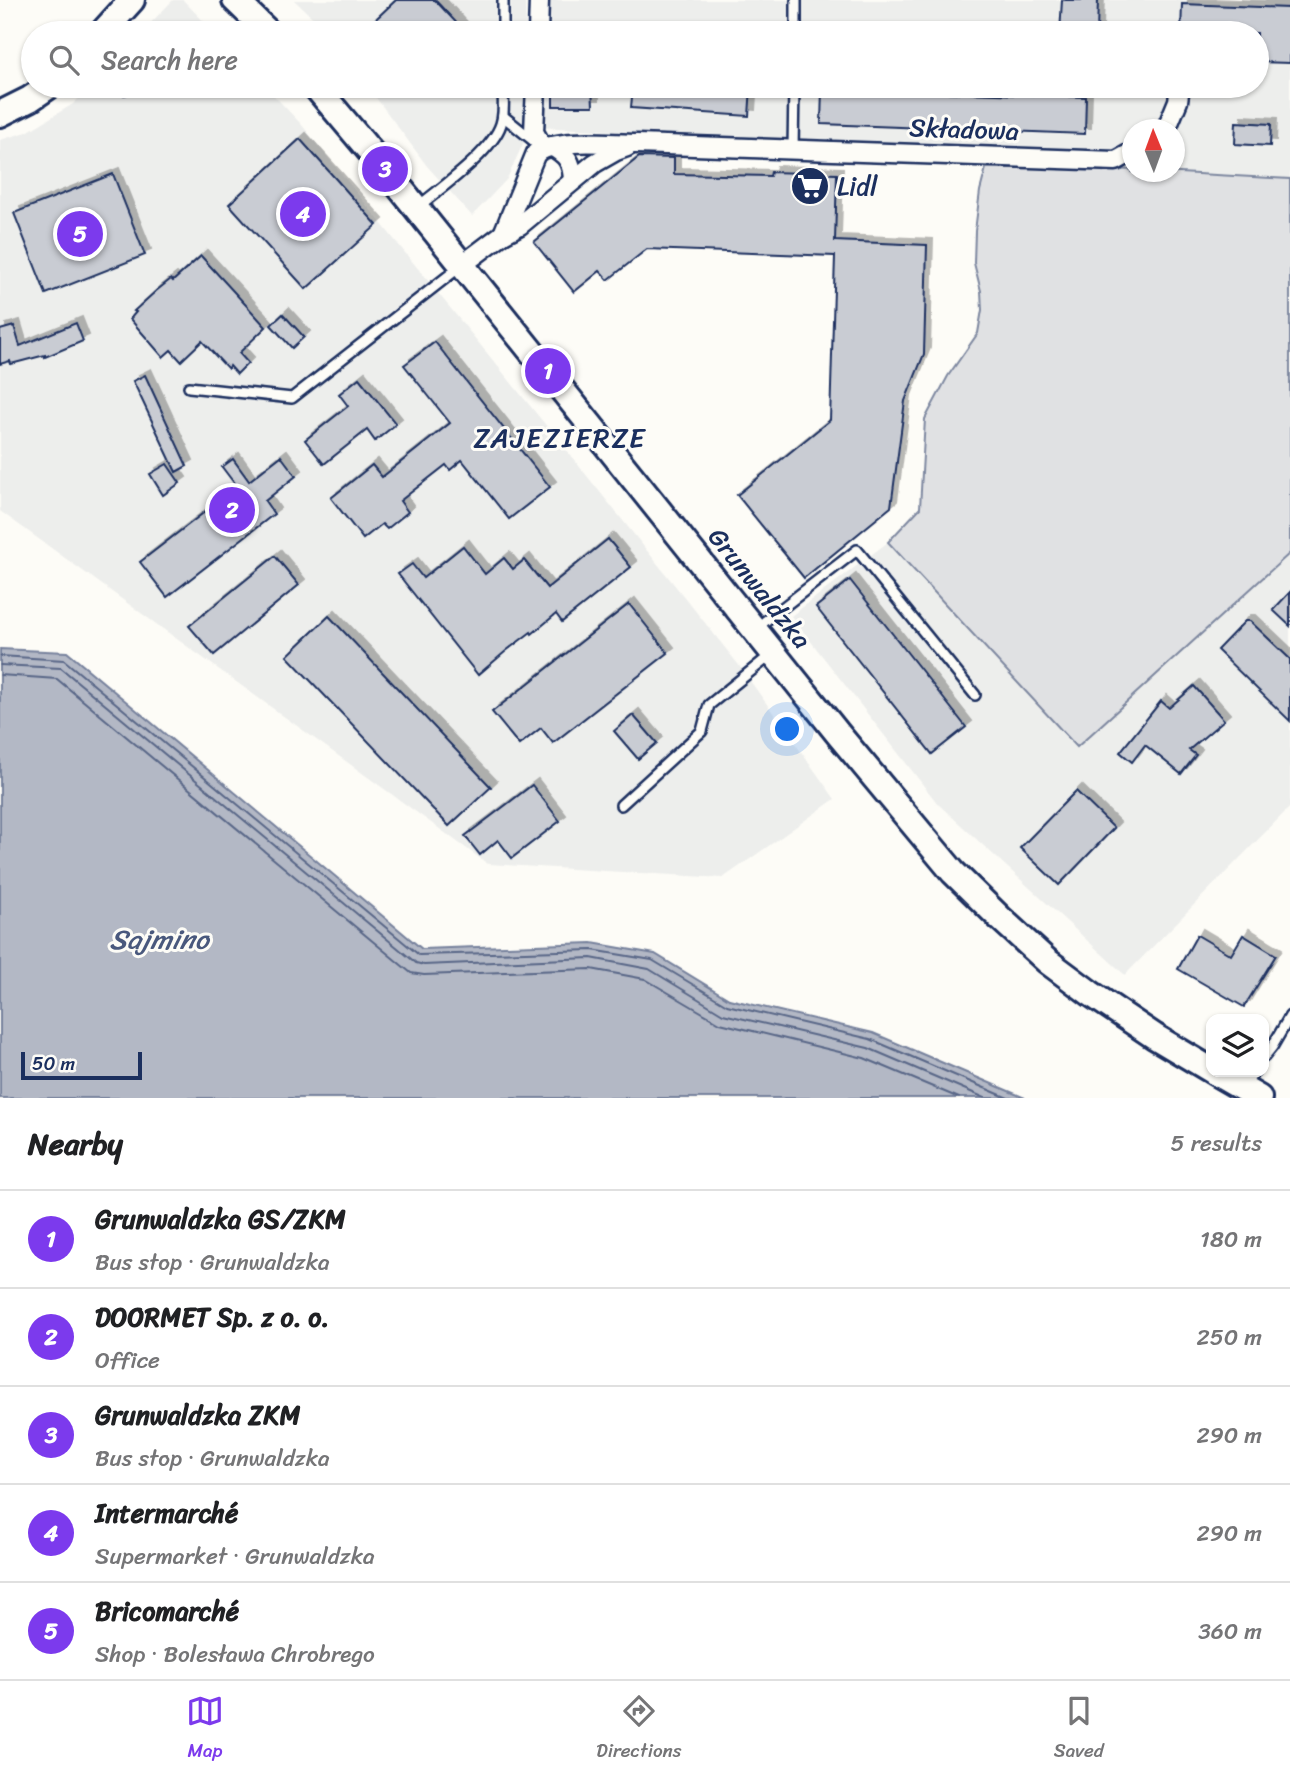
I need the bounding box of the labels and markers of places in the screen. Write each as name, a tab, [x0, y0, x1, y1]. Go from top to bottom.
pin: 3	[362, 143, 408, 195]
place label: Lidl	[837, 163, 878, 209]
supermarket icon: Lidl	[789, 165, 831, 207]
pin: 4	[280, 188, 326, 240]
pin: 5	[57, 208, 103, 260]
pin: 1	[525, 345, 571, 397]
pin: 2	[209, 484, 255, 536]

